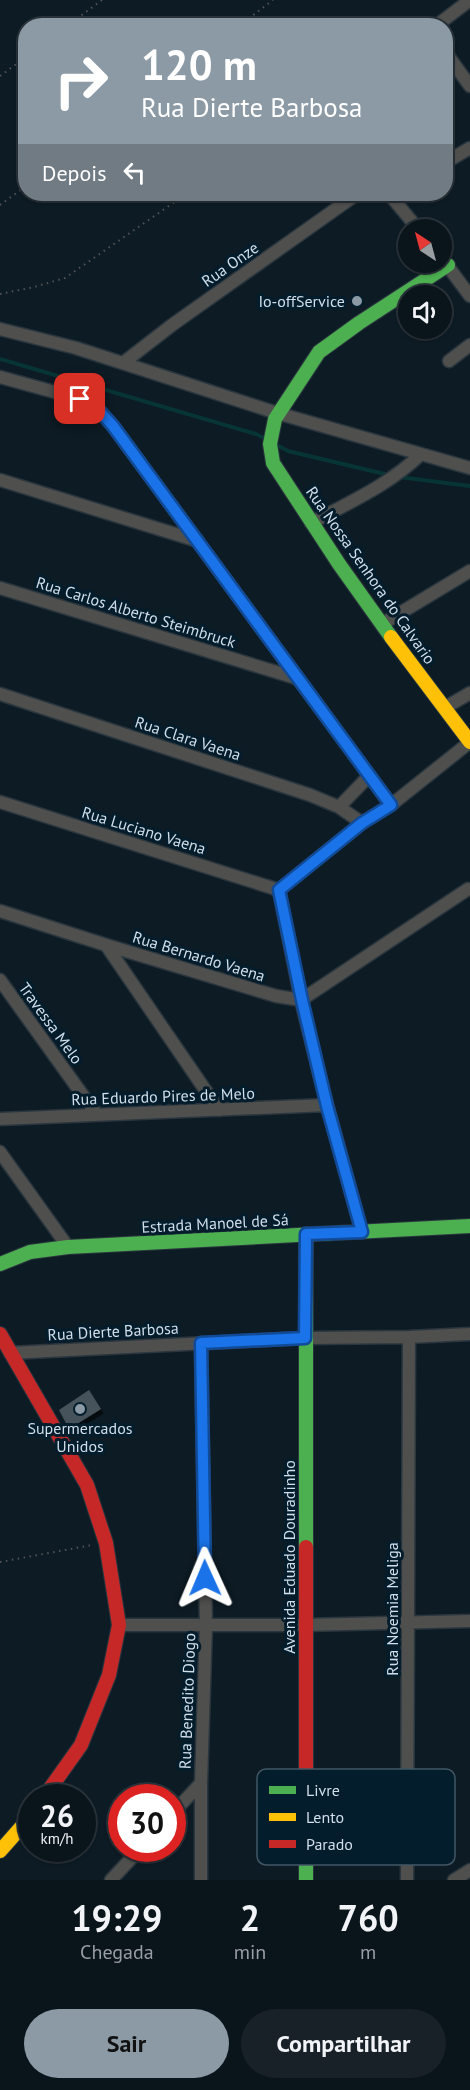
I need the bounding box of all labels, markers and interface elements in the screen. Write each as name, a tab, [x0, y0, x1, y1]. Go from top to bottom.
text: 120 m	[141, 37, 257, 92]
icon: right	[42, 42, 120, 120]
text: Rua Dierte Barbosa	[141, 90, 362, 124]
icon: left	[118, 156, 151, 189]
text: Depois	[42, 159, 106, 187]
north arrow	[398, 219, 452, 273]
map controls	[398, 219, 452, 339]
street label: Rua Onze	[198, 237, 262, 291]
button: sound	[398, 285, 452, 339]
place label: Io-offService	[258, 291, 345, 311]
marker: Io-offService	[350, 294, 364, 308]
pin	[54, 373, 105, 424]
icon: arrive	[63, 382, 96, 415]
street label: Rua Nossa Senhora do Calvario	[302, 482, 440, 668]
street label: Rua Carlos Alberto Steimbruck	[34, 572, 239, 652]
street label: Rua Clara Vaena	[133, 711, 243, 765]
street label: Rua Luciano Vaena	[80, 802, 208, 858]
street label: Rua Bernardo Vaena	[130, 926, 268, 986]
street label: Travessa Melo	[15, 978, 87, 1068]
street label: Rua Eduardo Pires de Melo	[71, 1083, 255, 1109]
street label: Estrada Manoel de Sá	[141, 1209, 289, 1237]
street label: Rua Dierte Barbosa	[47, 1318, 179, 1344]
marker: Supermercados Unidos	[73, 1402, 87, 1416]
place label: Supermercados Unidos	[28, 1418, 133, 1456]
street label: Avenida Eduado Douradinho	[279, 1460, 299, 1654]
street label: Rua Noemia Meliga	[382, 1542, 402, 1676]
position arrow	[173, 1546, 237, 1610]
street label: Rua Benedito Diogo	[175, 1633, 199, 1769]
legend	[257, 1769, 455, 1865]
text: Livre	[306, 1780, 340, 1800]
speed limit sign: 30	[108, 1784, 186, 1862]
text: 26	[40, 1796, 74, 1835]
text: Lento	[306, 1807, 344, 1827]
text: km/h	[41, 1829, 73, 1848]
text: Parado	[306, 1834, 353, 1854]
text: 19:29	[71, 1894, 163, 1941]
text: 2	[240, 1894, 260, 1941]
text: 760	[338, 1894, 399, 1941]
text: Chegada	[80, 1939, 154, 1965]
text: min	[234, 1939, 266, 1965]
text: m	[360, 1939, 376, 1965]
button: Sair	[24, 2009, 229, 2078]
button: Compartilhar	[241, 2009, 446, 2078]

